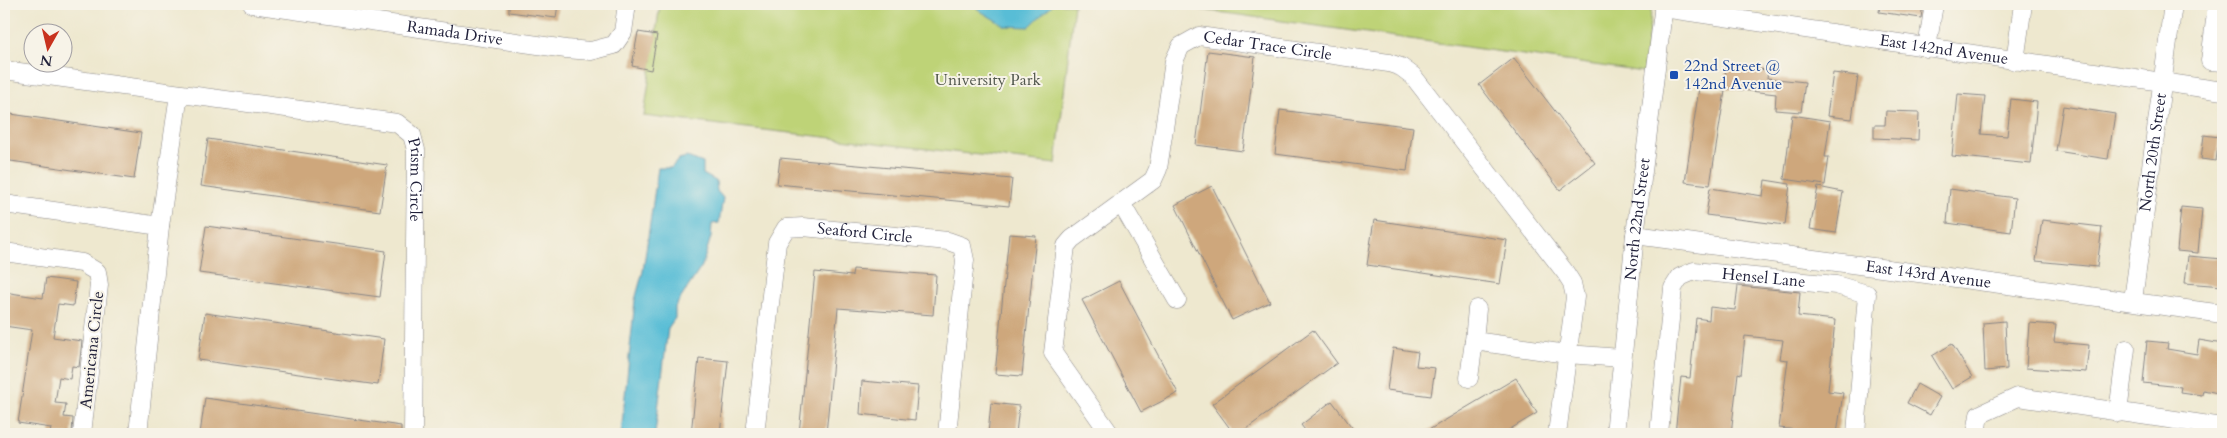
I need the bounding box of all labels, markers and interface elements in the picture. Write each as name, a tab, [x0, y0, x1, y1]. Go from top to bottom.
street label: Ramada Drive	[405, 15, 504, 51]
north arrow	[22, 22, 72, 72]
street label: Cedar Trace Circle	[1202, 26, 1333, 66]
street label: East 142nd Avenue	[1878, 29, 2010, 70]
text: N	[39, 50, 54, 71]
place label: 22nd Street @ 142nd Avenue	[1684, 55, 1782, 95]
park label: University Park	[935, 69, 1042, 91]
marker: 22nd Street @ 142nd Avenue	[1668, 69, 1680, 81]
street label: North 20th Street	[2134, 92, 2172, 213]
street label: Prism Circle	[402, 135, 427, 222]
street label: North 22nd Street	[1619, 157, 1656, 281]
street label: Seaford Circle	[816, 217, 914, 249]
street label: East 143rd Avenue	[1864, 255, 1993, 294]
street label: Hensel Lane	[1721, 263, 1806, 293]
street label: Americana Circle	[75, 290, 109, 410]

